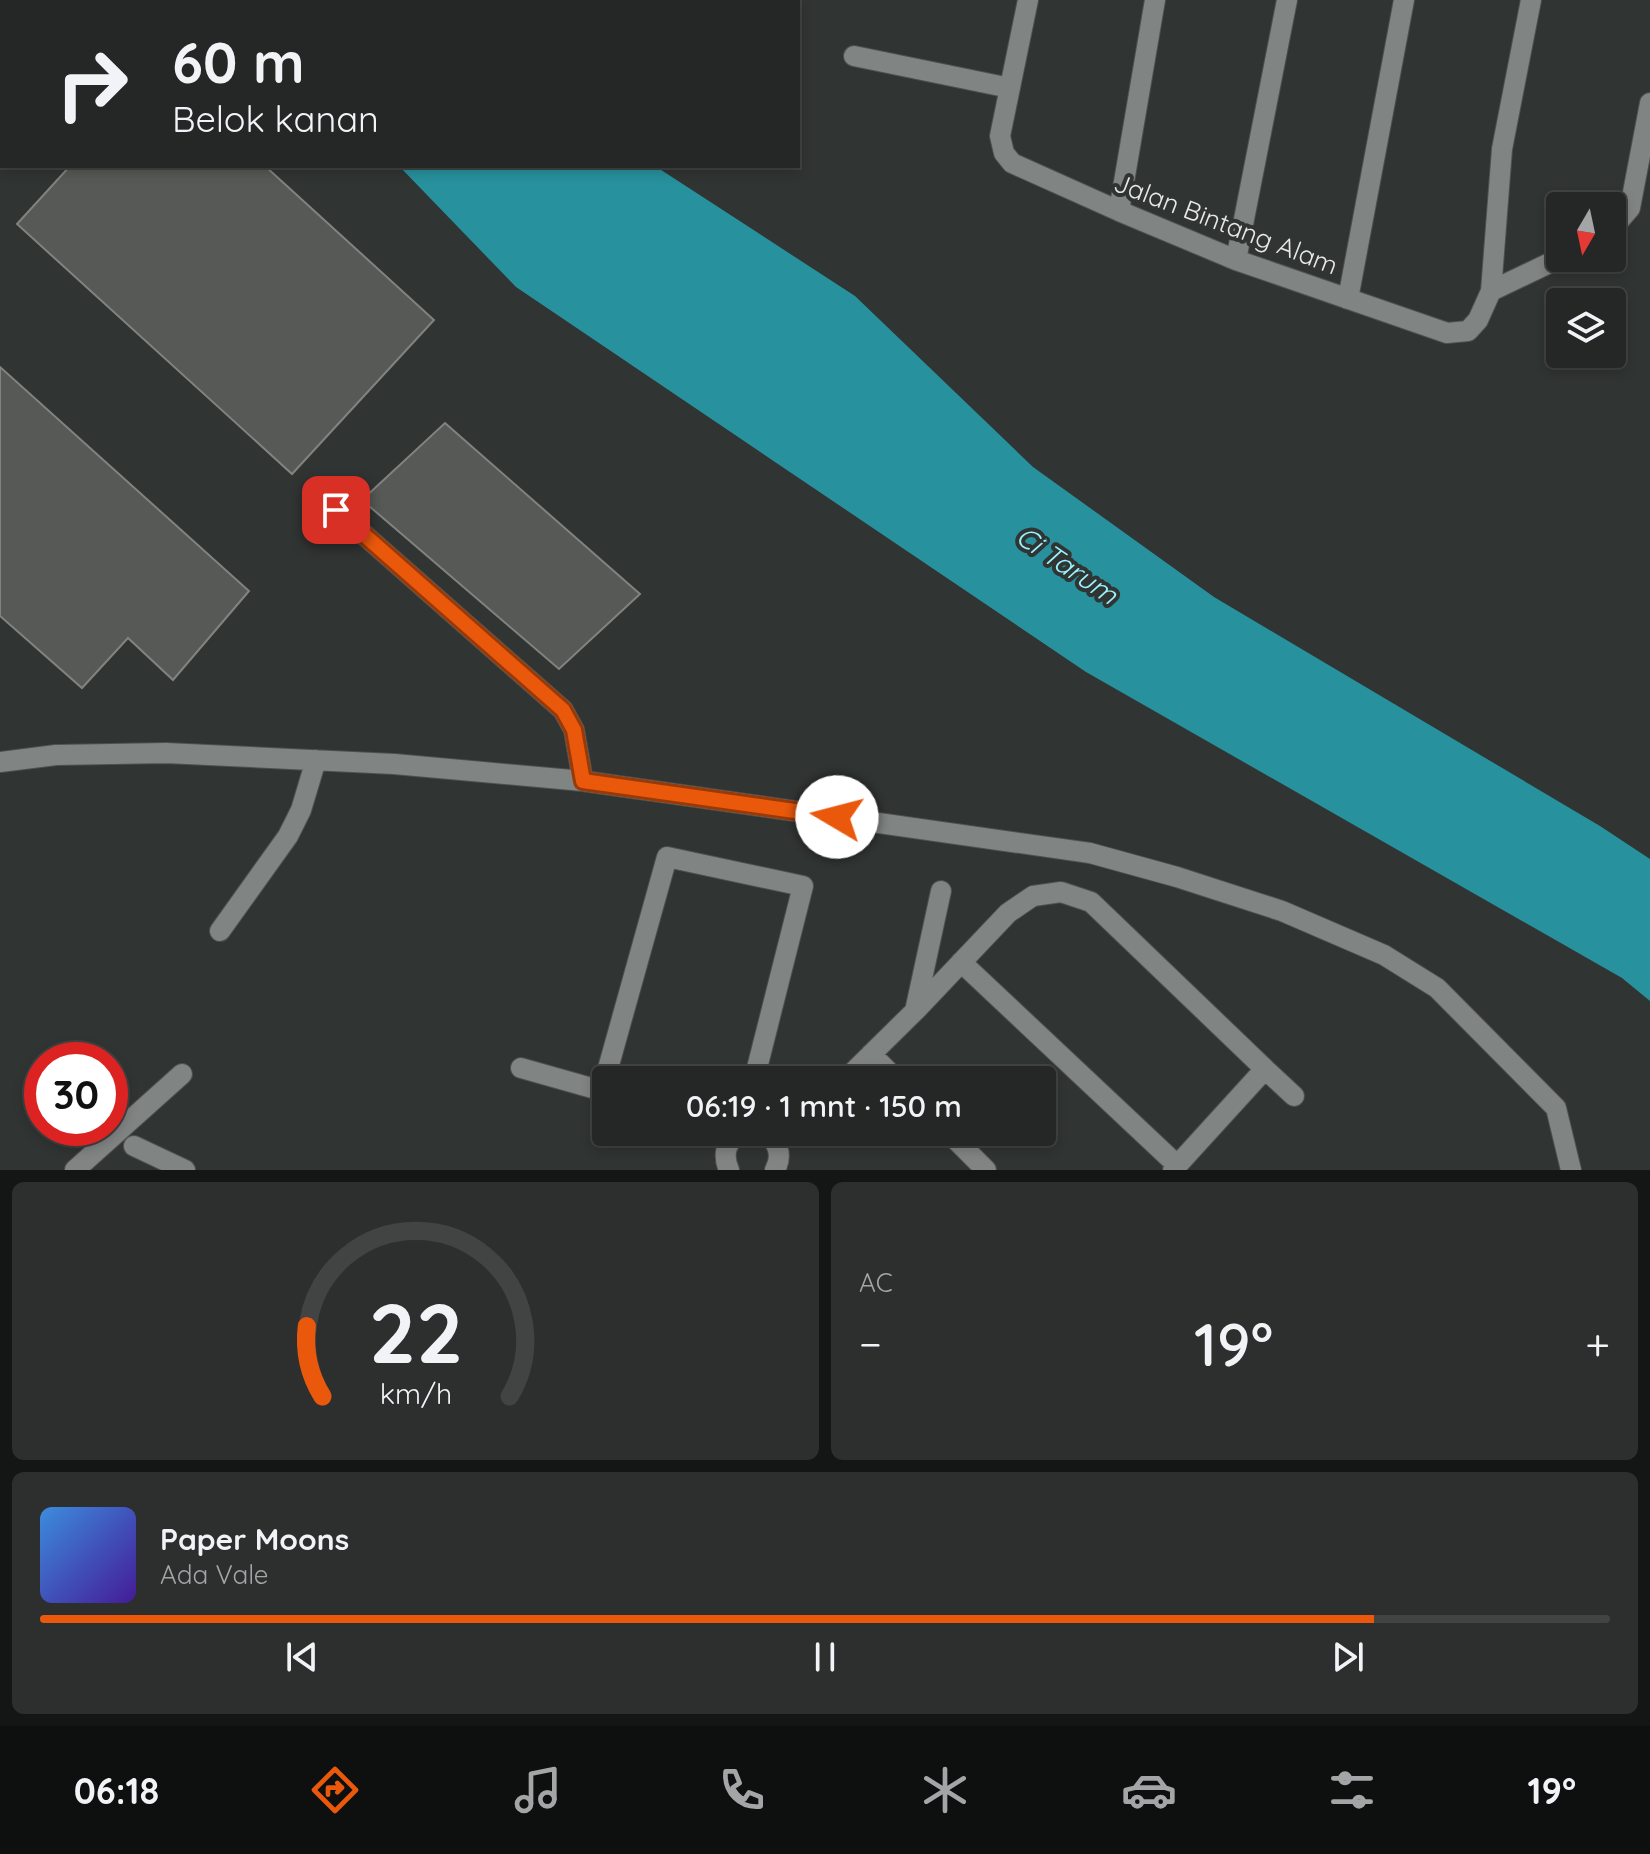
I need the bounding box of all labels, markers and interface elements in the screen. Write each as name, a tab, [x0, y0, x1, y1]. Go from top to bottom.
text: 60 m	[172, 27, 305, 97]
icon: right	[40, 32, 144, 136]
text: Belok kanan	[172, 96, 379, 141]
street label: Jalan Bintang Alam	[1110, 166, 1343, 281]
north arrow	[1546, 192, 1626, 272]
map controls	[1546, 192, 1626, 368]
button: layers	[1546, 288, 1626, 368]
pin	[302, 476, 370, 544]
icon: arrive	[314, 488, 358, 532]
water label: Ci Tarum	[1010, 518, 1125, 612]
position arrow	[795, 775, 879, 859]
speed limit sign: 30	[24, 1042, 128, 1146]
text: 06:19 · 1 mnt · 150 m	[686, 1087, 962, 1125]
text: AC	[859, 1266, 893, 1299]
text: 22	[368, 1280, 463, 1384]
text: 19°	[1194, 1306, 1273, 1381]
text: −	[859, 1316, 882, 1371]
text: +	[1585, 1316, 1610, 1371]
text: km/h	[379, 1375, 452, 1411]
text: Paper Moons	[160, 1520, 349, 1558]
text: Ada Vale	[160, 1558, 269, 1591]
icon: previous	[280, 1635, 324, 1679]
icon: pause	[803, 1635, 847, 1679]
icon: next	[1326, 1635, 1370, 1679]
icon: directions	[307, 1762, 363, 1818]
icon: music	[510, 1762, 566, 1818]
icon: phone	[714, 1762, 770, 1818]
icon: climate	[917, 1762, 973, 1818]
icon: car	[1121, 1762, 1177, 1818]
icon: filters	[1324, 1762, 1380, 1818]
text: 06:18	[74, 1768, 159, 1813]
text: 19°	[1528, 1768, 1576, 1813]

